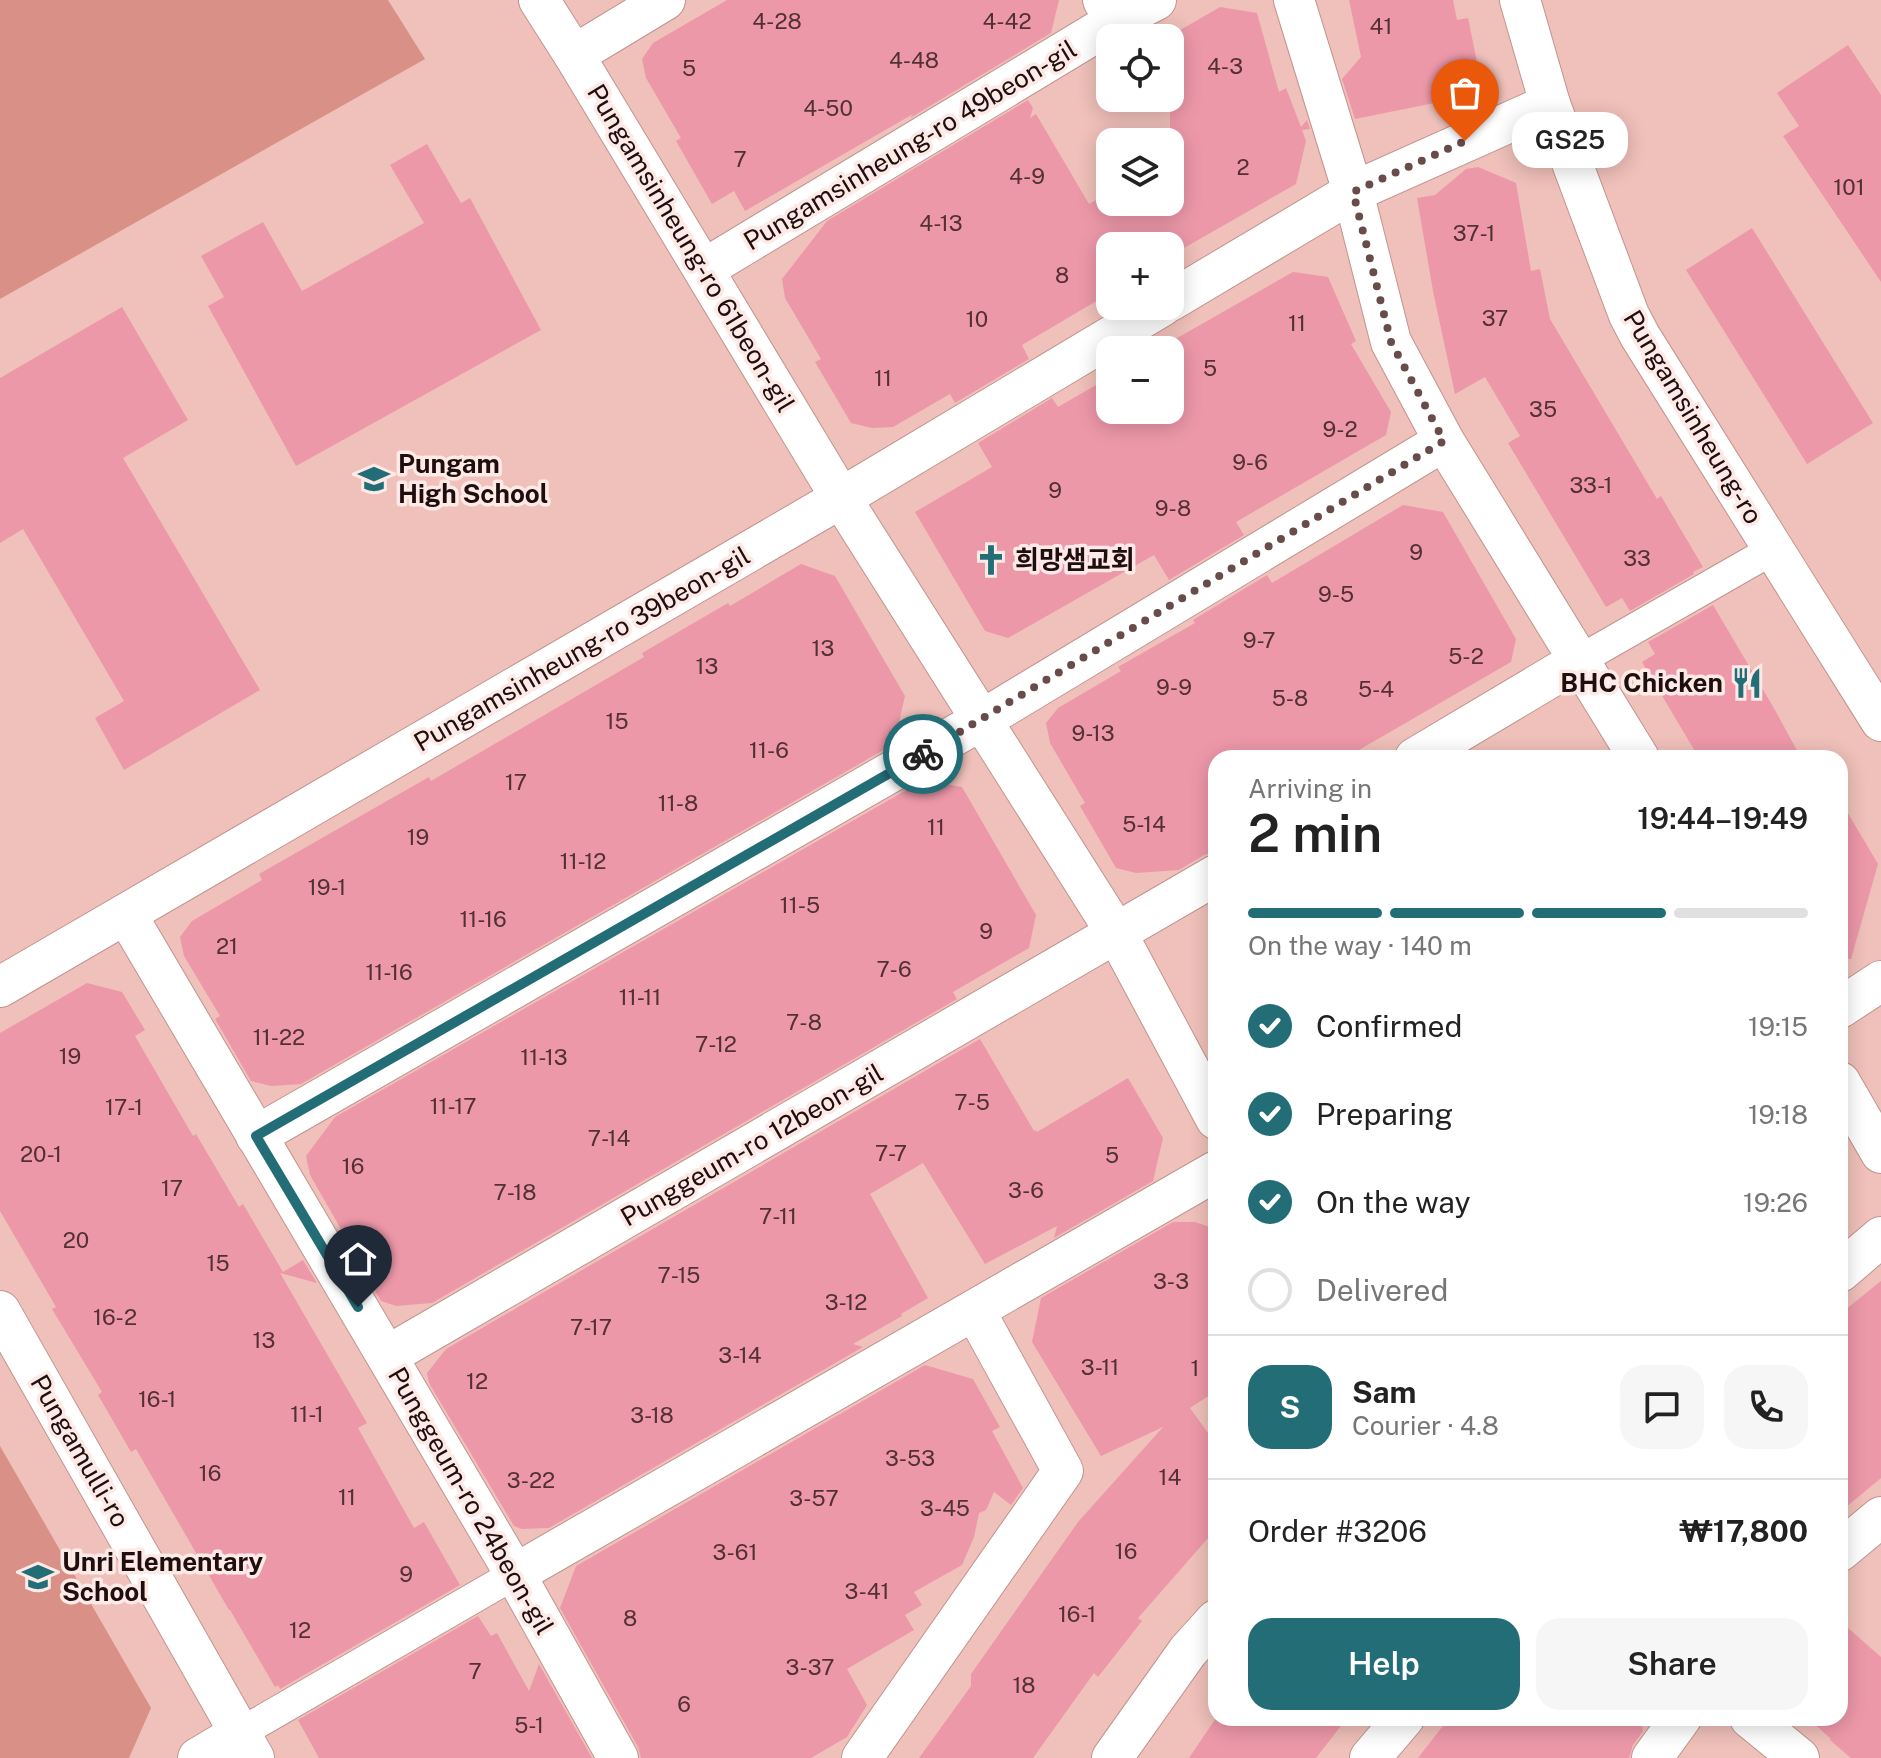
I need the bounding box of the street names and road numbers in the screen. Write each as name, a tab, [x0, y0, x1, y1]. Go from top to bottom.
street label: Pungamsinheung-ro 49beon-gil	[738, 33, 1082, 256]
street label: Pungamsinheung-ro 61beon-gil	[581, 78, 802, 417]
street label: Pungamsinheung-ro	[1617, 304, 1769, 529]
street label: Pungamsinheung-ro 39beon-gil	[408, 540, 755, 758]
street label: Punggeum-ro 12beon-gil	[615, 1057, 888, 1232]
street label: Punggeum-ro 24beon-gil	[382, 1362, 561, 1640]
street label: Pungamulli-ro	[24, 1369, 137, 1532]

